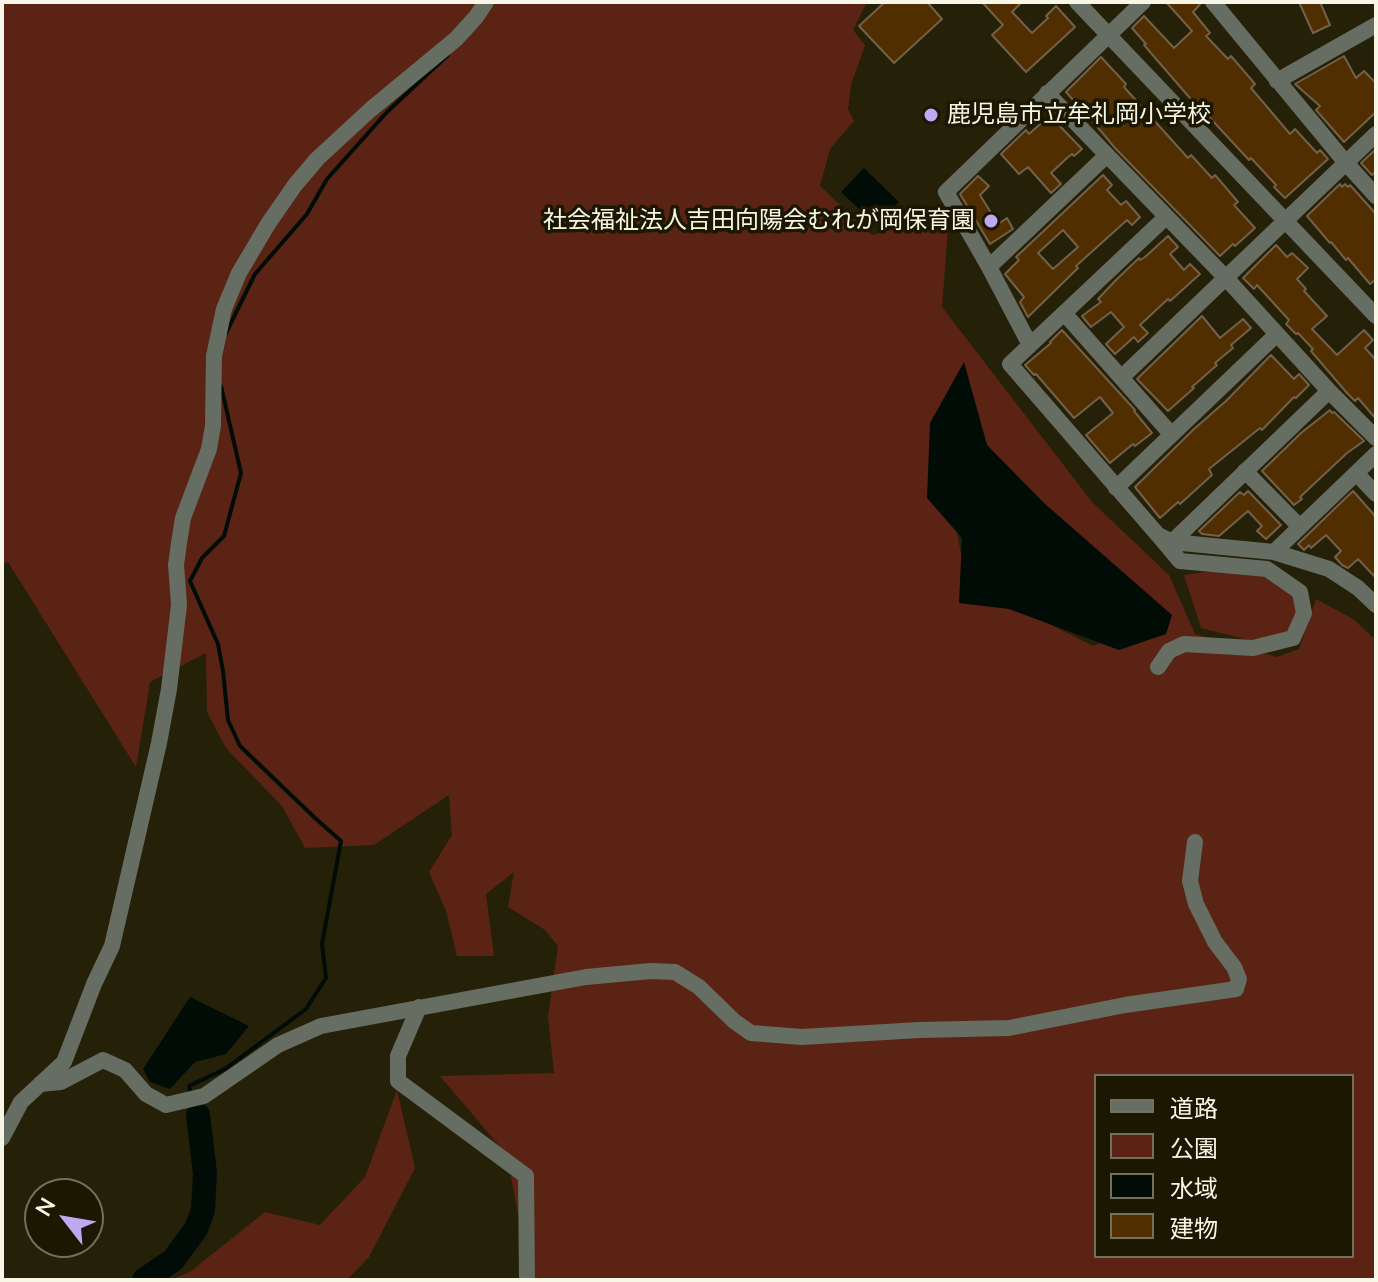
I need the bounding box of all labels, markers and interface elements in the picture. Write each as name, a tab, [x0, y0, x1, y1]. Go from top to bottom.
place label: 鹿児島市立牟礼岡小学校	[947, 101, 1211, 129]
marker: 鹿児島市立牟礼岡小学校	[922, 106, 940, 124]
place label: 社会福祉法人吉田向陽会むれが岡保育園	[543, 207, 975, 235]
marker: 社会福祉法人吉田向陽会むれが岡保育園	[982, 212, 1000, 230]
legend	[1094, 1074, 1354, 1258]
text: 道路	[1170, 1093, 1218, 1123]
text: 公園	[1170, 1133, 1218, 1163]
text: 水域	[1170, 1173, 1218, 1203]
north arrow	[24, 1178, 104, 1258]
text: N	[29, 1192, 61, 1221]
text: 建物	[1170, 1213, 1218, 1243]

